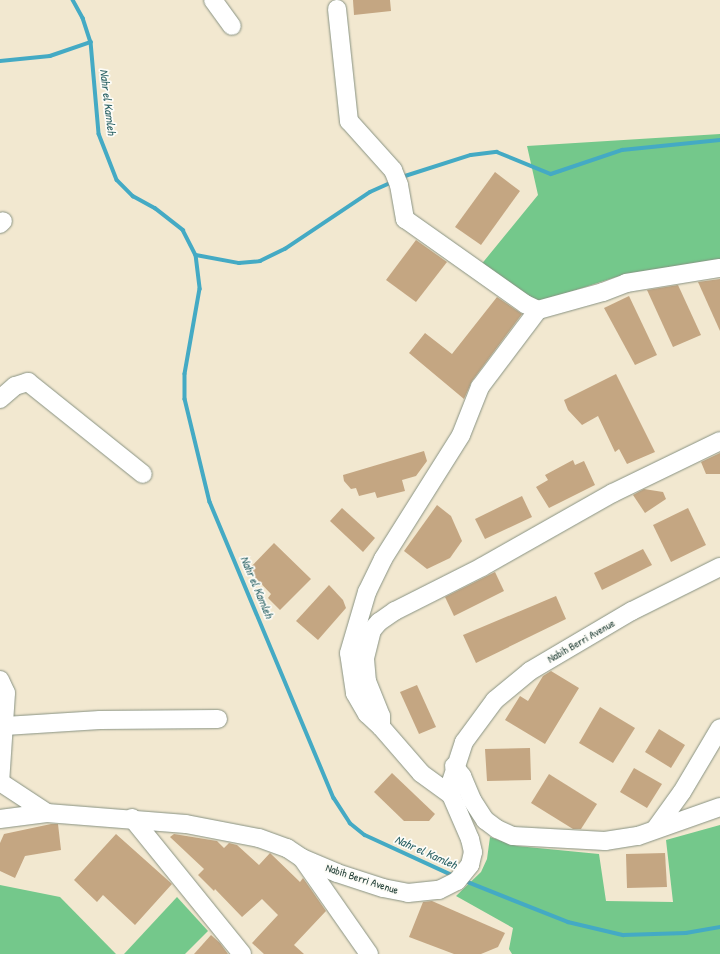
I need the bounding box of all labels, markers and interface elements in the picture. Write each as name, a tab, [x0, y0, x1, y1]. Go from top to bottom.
water label: Nahr el Kamleh	[97, 68, 119, 136]
water label: Nahr el Kamleh	[237, 554, 277, 620]
street label: Nabih Berri Avenue	[545, 616, 617, 666]
water label: Nahr el Kamleh	[393, 832, 459, 872]
street label: Nabih Berri Avenue	[324, 861, 400, 897]

